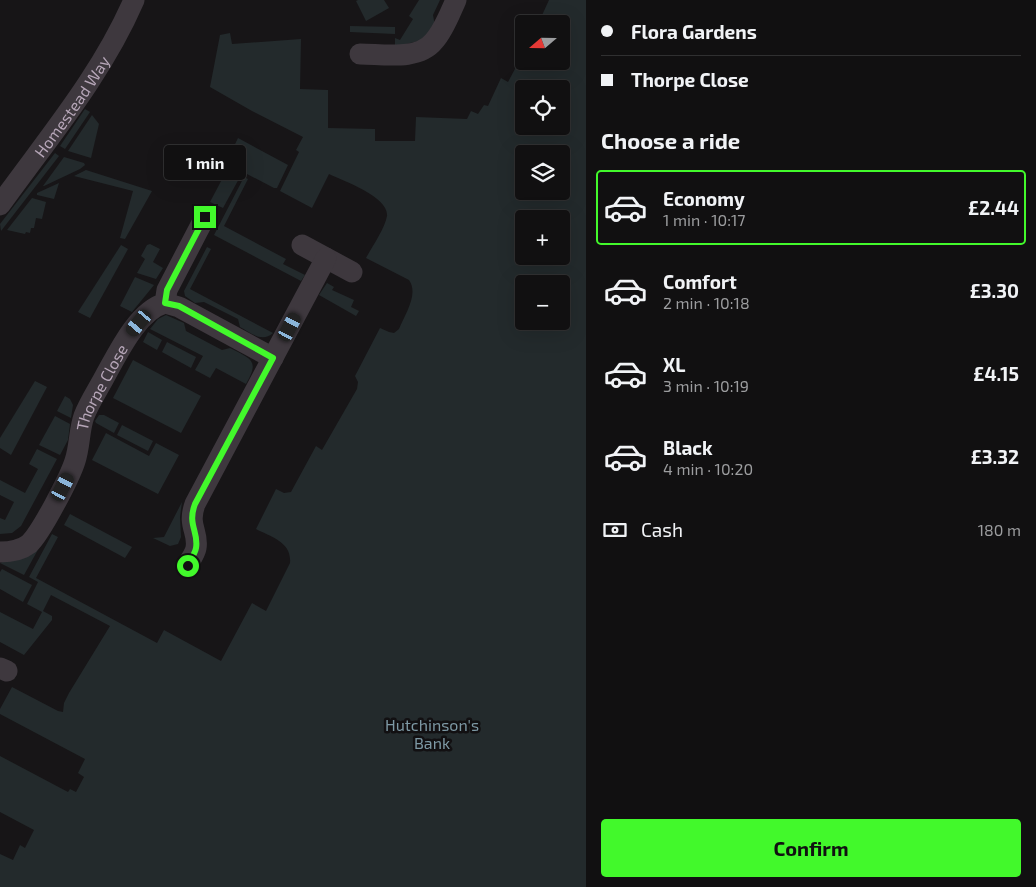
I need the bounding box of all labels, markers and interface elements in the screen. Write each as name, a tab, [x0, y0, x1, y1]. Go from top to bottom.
north arrow	[515, 15, 570, 70]
map controls	[515, 15, 570, 330]
text: Flora Gardens	[631, 20, 757, 43]
street label: Homestead Way	[30, 51, 113, 160]
text: Thorpe Close	[631, 68, 749, 91]
button: locate	[515, 80, 570, 135]
text: Choose a ride	[601, 127, 740, 153]
callout: 1 min	[164, 144, 246, 180]
button: layers	[515, 145, 570, 200]
text: 1 min	[186, 153, 224, 172]
icon: car	[603, 185, 648, 230]
text: Economy	[663, 187, 745, 210]
text: £2.44	[968, 196, 1019, 219]
route end	[194, 206, 216, 228]
button: +	[515, 210, 570, 265]
text: 1 min · 10:17	[663, 210, 745, 229]
icon: car	[603, 268, 648, 313]
text: Comfort	[663, 270, 737, 293]
button: −	[515, 275, 570, 330]
text: £3.30	[970, 279, 1019, 302]
text: 2 min · 10:18	[663, 293, 750, 312]
car	[123, 307, 154, 339]
car	[276, 310, 303, 344]
street label: Thorpe Close	[71, 340, 130, 432]
icon: car	[603, 351, 648, 396]
text: XL	[663, 353, 685, 376]
text: £4.15	[973, 362, 1019, 385]
text: 3 min · 10:19	[663, 376, 749, 395]
icon: car	[603, 434, 648, 479]
text: Black	[663, 436, 713, 459]
text: £3.32	[971, 445, 1019, 468]
text: 4 min · 10:20	[663, 459, 753, 478]
car	[49, 470, 76, 504]
icon: cash	[601, 516, 629, 544]
text: Cash	[641, 518, 683, 541]
text: 180 m	[978, 520, 1021, 539]
route start	[177, 555, 199, 577]
park label: Hutchinson's Bank	[385, 715, 479, 752]
button: Confirm	[601, 819, 1021, 877]

